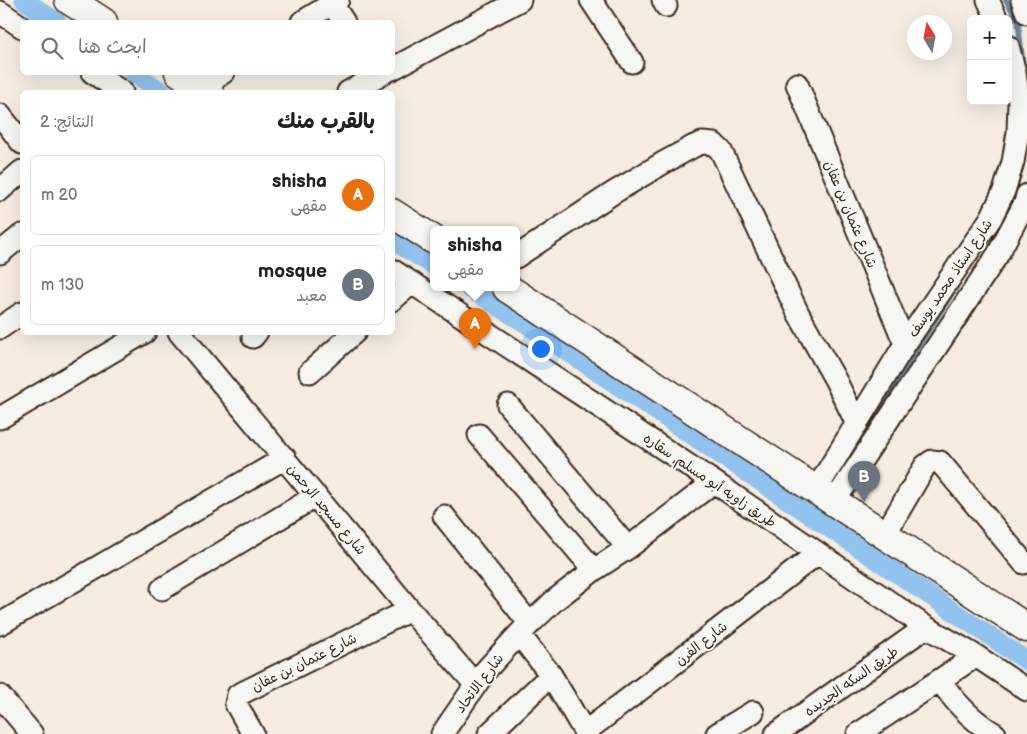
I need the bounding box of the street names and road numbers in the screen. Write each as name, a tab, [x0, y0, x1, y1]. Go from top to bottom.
street label: شارع عثمان بن عفان	[819, 158, 881, 271]
street label: شارع استاذ محمد يوسف	[905, 216, 997, 341]
street label: طريق زاويه أبو مسلم, سقاره	[639, 430, 779, 533]
street label: شارع مسجد الرحمن	[283, 460, 370, 559]
street label: شارع الفرن	[672, 618, 731, 670]
street label: شارع عثمان بن عفان	[249, 630, 360, 696]
street label: طريق السكه الجديده	[801, 643, 902, 720]
street label: شارع الاتحاد	[452, 650, 508, 717]

